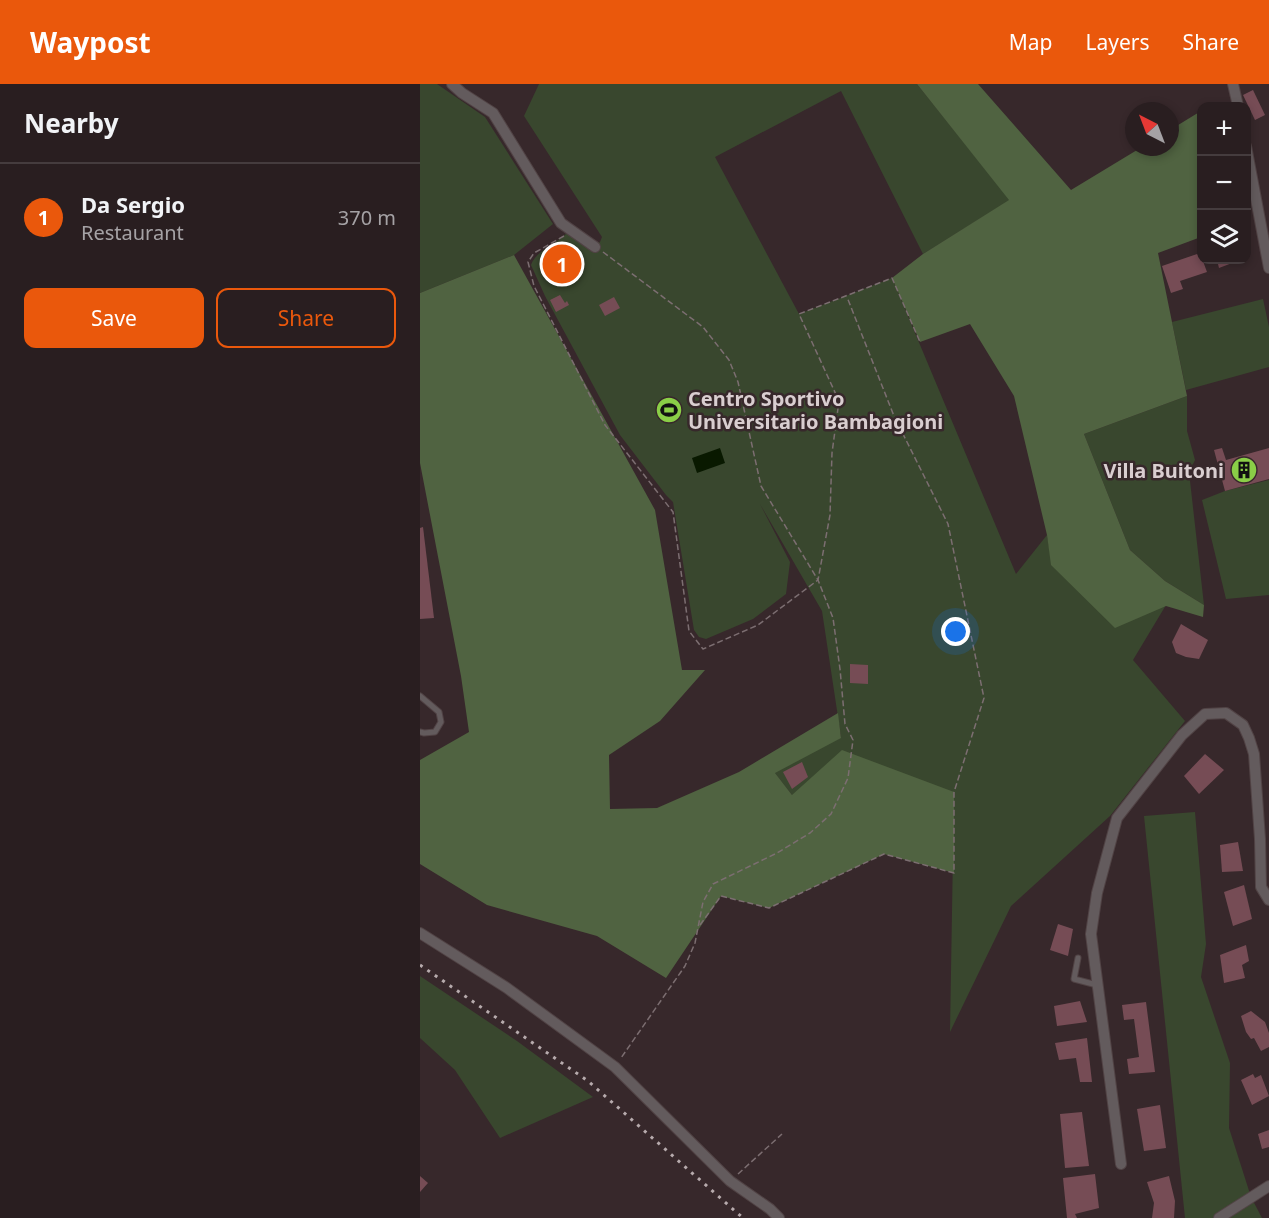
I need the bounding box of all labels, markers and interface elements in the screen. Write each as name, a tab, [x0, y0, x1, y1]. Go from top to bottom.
text: Waypost	[30, 23, 151, 61]
text: Map	[1009, 28, 1053, 56]
text: Layers	[1086, 28, 1150, 56]
text: Share	[1183, 28, 1239, 56]
north arrow	[1125, 102, 1179, 156]
map controls	[1197, 102, 1251, 264]
button: +	[1197, 102, 1251, 156]
text: Nearby	[24, 105, 119, 141]
button: −	[1197, 156, 1251, 210]
text: Da Sergio	[81, 189, 185, 219]
text: 1	[38, 204, 49, 231]
text: 370 m	[338, 204, 396, 231]
button: layers	[1197, 210, 1251, 264]
text: Restaurant	[81, 219, 184, 246]
pin: 1	[542, 242, 582, 286]
button: Save	[24, 288, 204, 348]
button: Share	[216, 288, 396, 348]
place label: Centro Sportivo Universitario Bambagioni	[688, 385, 943, 435]
sports icon: Centro Sportivo Universitario Bambagioni	[654, 395, 684, 425]
building icon: Villa Buitoni	[1229, 455, 1259, 485]
place label: Villa Buitoni	[1103, 457, 1224, 484]
your location	[941, 617, 970, 646]

